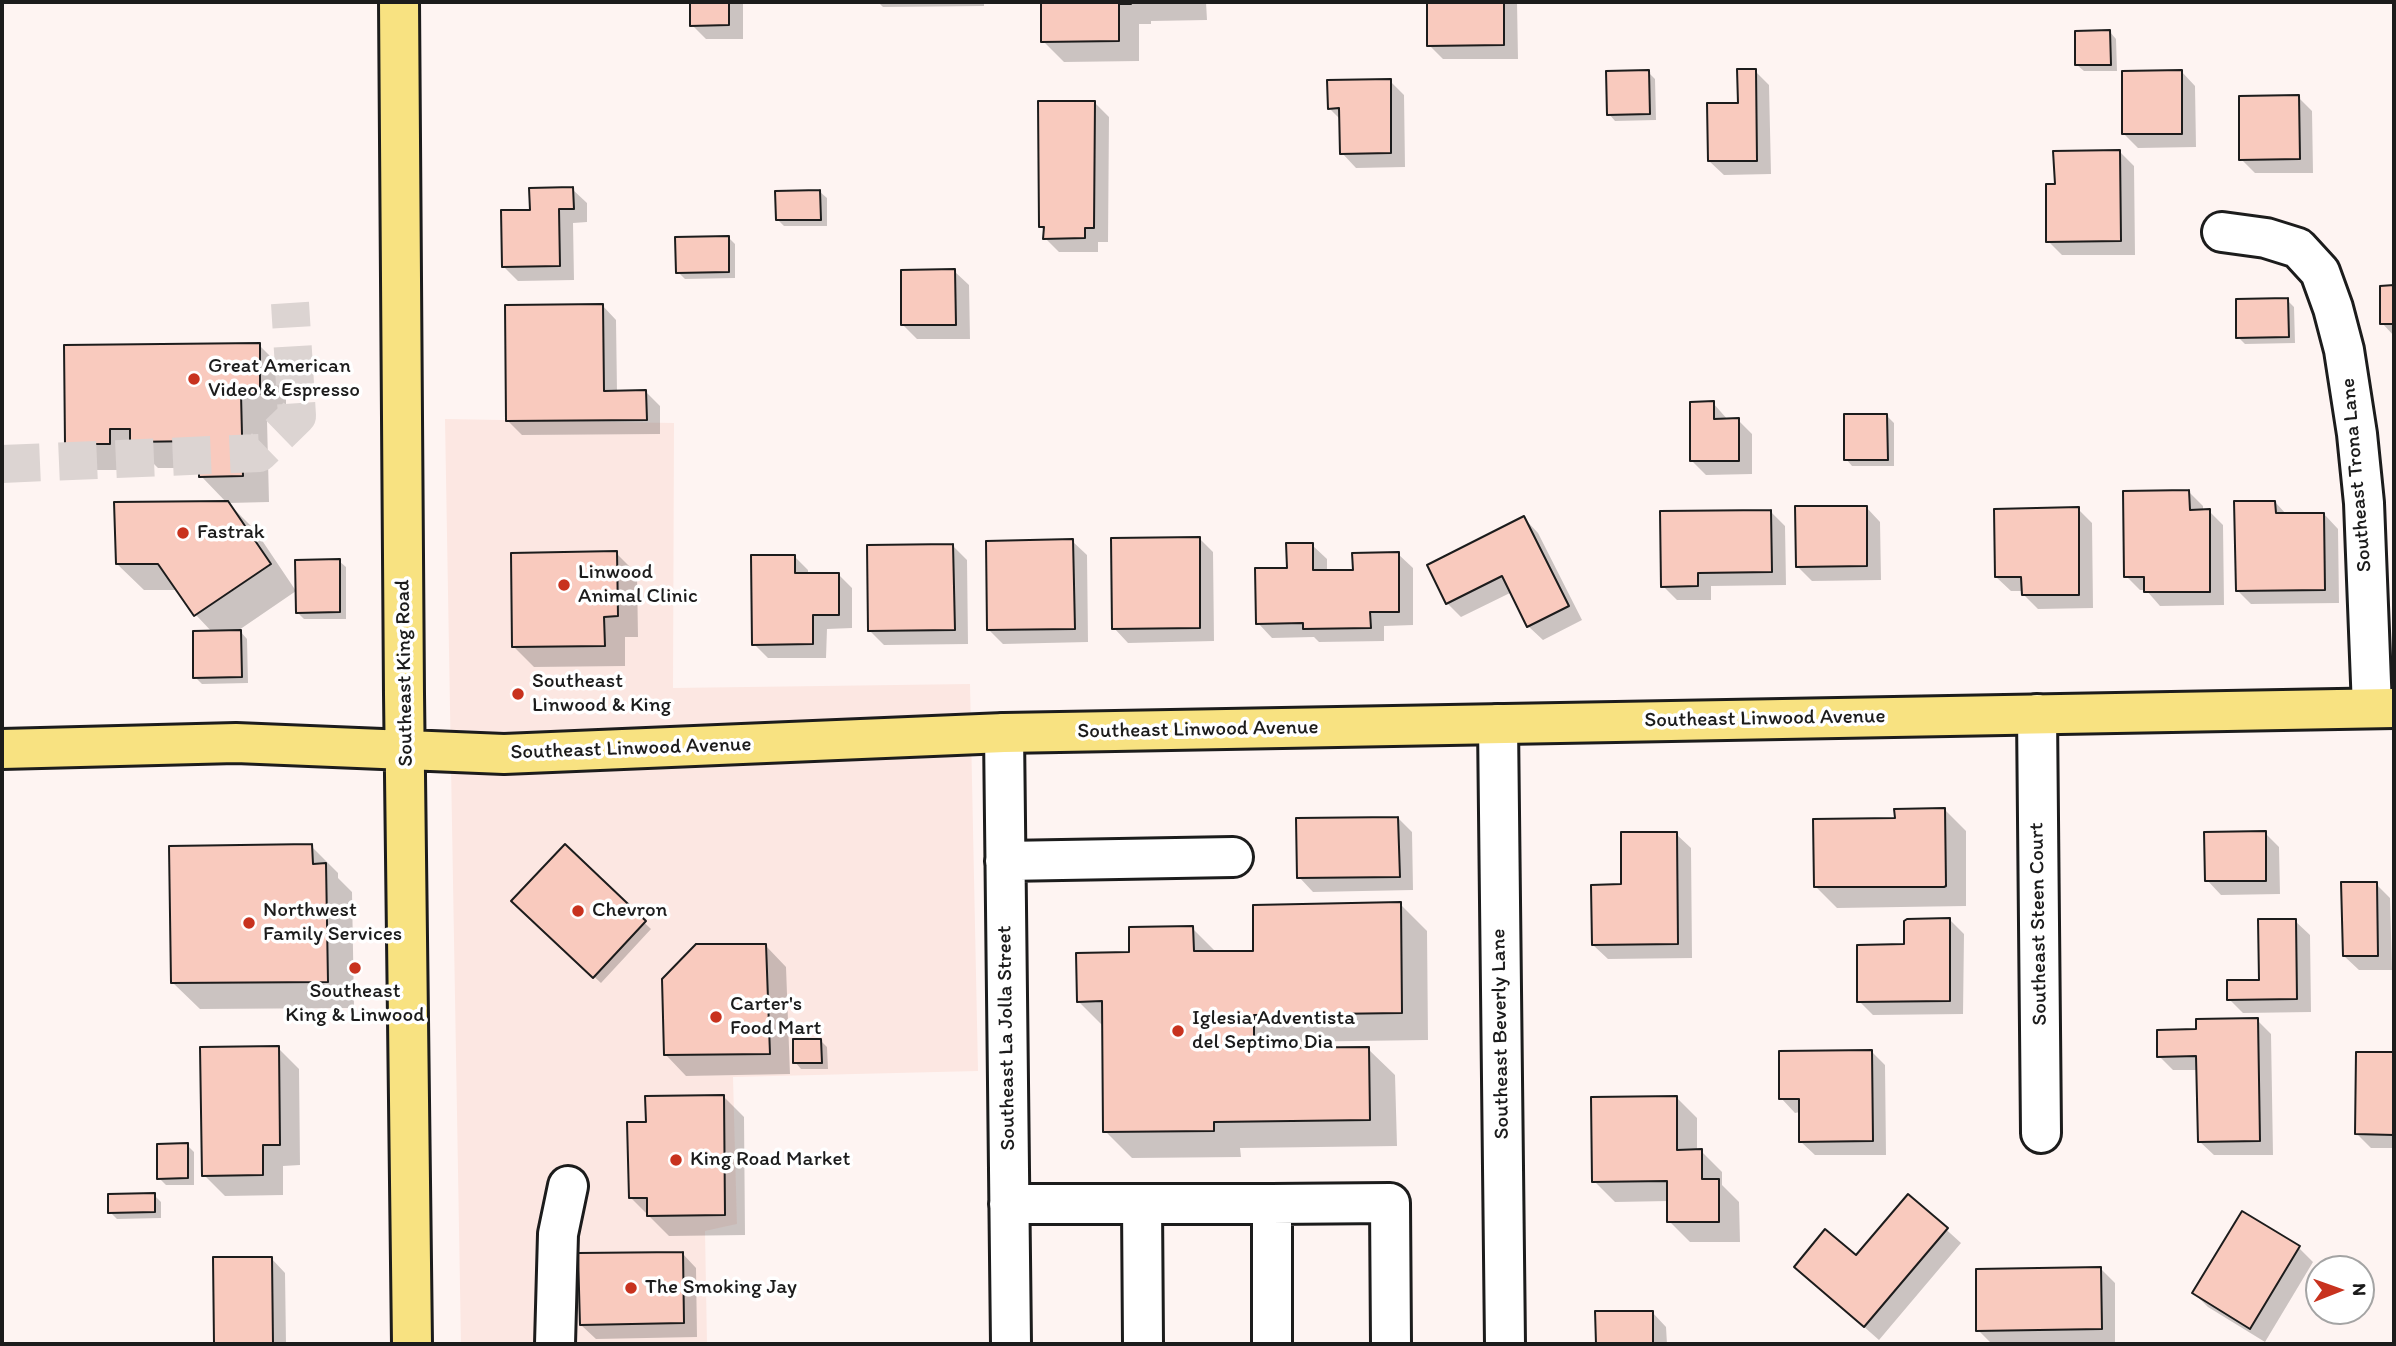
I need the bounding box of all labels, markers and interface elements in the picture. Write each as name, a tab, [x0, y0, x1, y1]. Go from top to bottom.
place label: Great American Video & Espresso	[208, 354, 360, 404]
marker: Great American Video & Espresso	[186, 371, 202, 387]
street label: Southeast Trona Lane	[2336, 377, 2378, 573]
place label: Fastrak	[197, 520, 265, 546]
marker: Fastrak	[175, 525, 191, 541]
place label: Linwood Animal Clinic	[578, 560, 698, 610]
marker: Linwood Animal Clinic	[556, 577, 572, 593]
street label: Southeast King Road	[391, 579, 419, 767]
place label: Southeast Linwood & King	[532, 669, 671, 719]
marker: Southeast Linwood & King	[510, 686, 526, 702]
street label: Southeast Linwood Avenue	[1644, 704, 1886, 734]
street label: Southeast Linwood Avenue	[1077, 715, 1319, 745]
street label: Southeast Linwood Avenue	[510, 732, 752, 766]
street label: Southeast Steen Court	[2025, 822, 2053, 1026]
place label: Northwest Family Services	[263, 898, 402, 948]
place label: Chevron	[592, 898, 667, 924]
marker: Chevron	[570, 903, 586, 919]
marker: Northwest Family Services	[241, 915, 257, 931]
street label: Southeast La Jolla Street	[992, 925, 1022, 1151]
street label: Southeast Beverly Lane	[1487, 928, 1515, 1140]
marker: Southeast King & Linwood	[347, 960, 363, 976]
place label: Southeast King & Linwood	[285, 979, 425, 1029]
place label: Carter's Food Mart	[730, 992, 821, 1042]
place label: Iglesia Adventista del Septimo Dia	[1192, 1006, 1355, 1056]
marker: Carter's Food Mart	[708, 1009, 724, 1025]
marker: Iglesia Adventista del Septimo Dia	[1170, 1023, 1186, 1039]
place label: King Road Market	[690, 1147, 850, 1173]
marker: King Road Market	[668, 1152, 684, 1168]
north arrow	[2305, 1255, 2375, 1325]
place label: The Smoking Jay	[645, 1275, 797, 1301]
marker: The Smoking Jay	[623, 1280, 639, 1296]
text: N	[2348, 1283, 2371, 1296]

